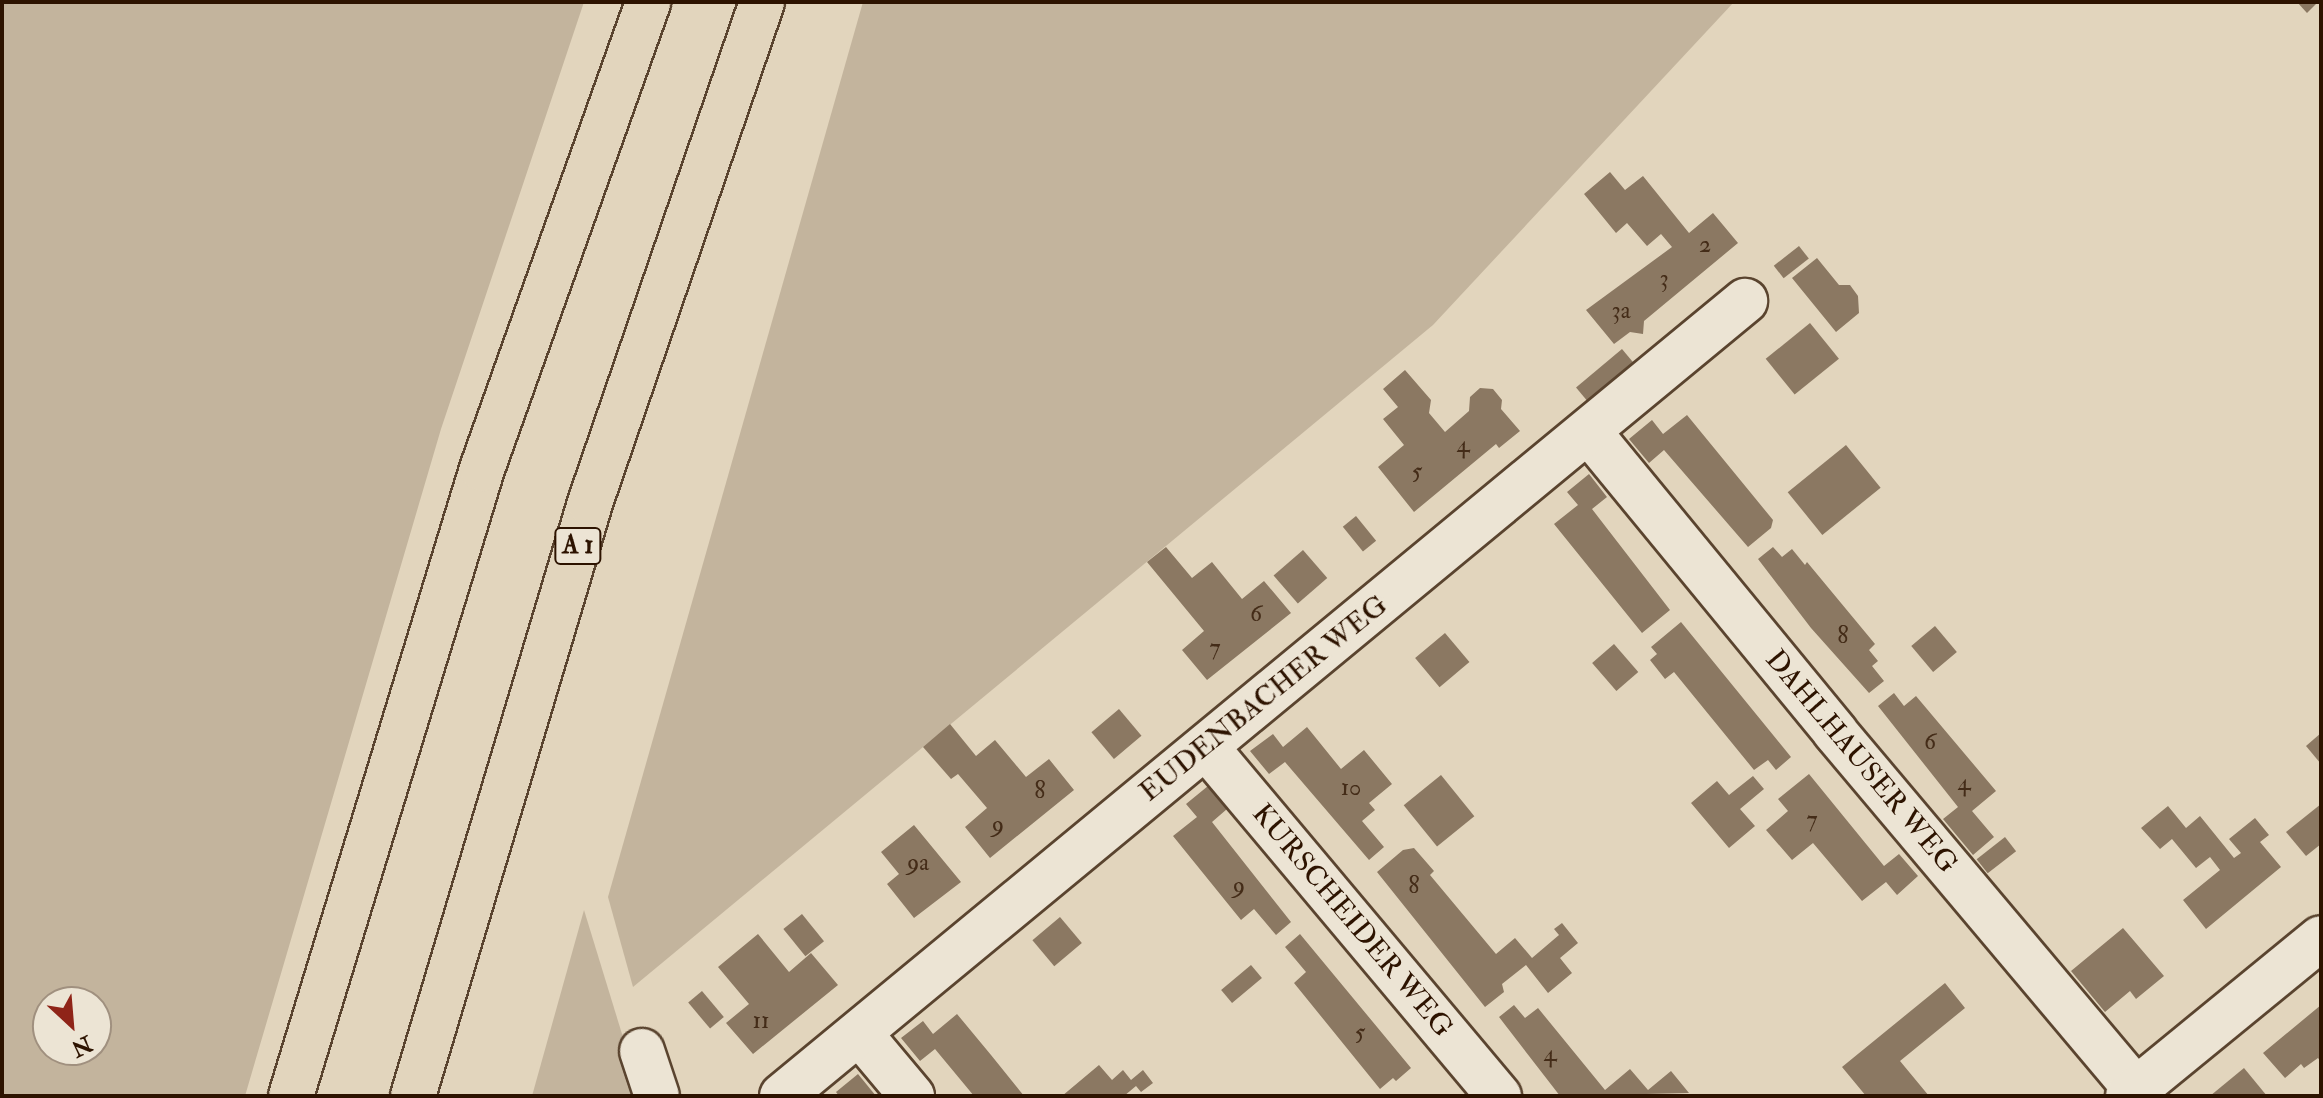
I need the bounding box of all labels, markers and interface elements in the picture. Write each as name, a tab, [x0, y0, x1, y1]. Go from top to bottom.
house number: 2	[1699, 231, 1711, 259]
house number: 3	[1659, 265, 1669, 293]
house number: 3a	[1611, 297, 1631, 325]
house number: 4	[1457, 431, 1469, 459]
house number: 5	[1412, 458, 1422, 486]
road number: A 1	[554, 524, 602, 568]
street label: EUDENBACHER WEG	[1133, 589, 1395, 809]
house number: 6	[1250, 600, 1262, 628]
house number: 8	[1837, 622, 1849, 650]
house number: 7	[1209, 634, 1221, 662]
street label: DAHLHAUSER WEG	[1758, 644, 1964, 880]
house number: 6	[1924, 728, 1936, 756]
house number: 4	[1958, 769, 1970, 797]
house number: 10	[1341, 774, 1361, 802]
house number: 8	[1034, 777, 1046, 805]
street label: KURSCHEIDER WEG	[1245, 798, 1459, 1044]
house number: 7	[1806, 806, 1818, 834]
house number: 9	[992, 811, 1004, 839]
house number: 9a	[907, 849, 929, 877]
house number: 9	[1233, 872, 1245, 900]
house number: 8	[1408, 872, 1420, 900]
north arrow	[32, 986, 112, 1066]
house number: 11	[752, 1007, 770, 1035]
house number: 5	[1355, 1019, 1365, 1047]
text: N	[67, 1029, 97, 1063]
house number: 4	[1544, 1040, 1556, 1068]

